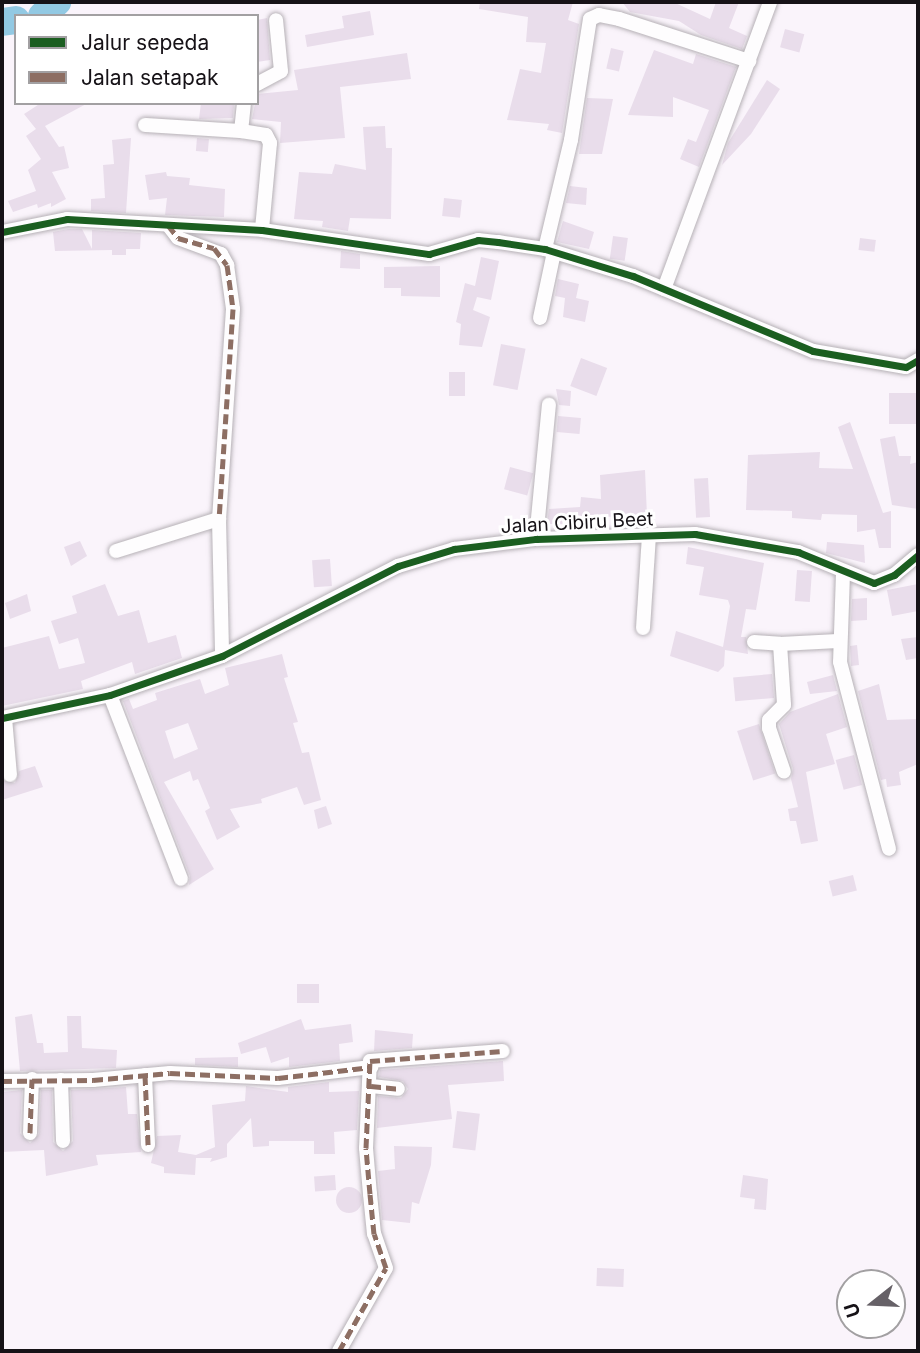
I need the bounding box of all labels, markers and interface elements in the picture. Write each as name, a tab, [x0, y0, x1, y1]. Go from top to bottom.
legend	[14, 14, 259, 105]
text: Jalur sepeda	[81, 30, 209, 55]
text: Jalan setapak	[81, 65, 218, 90]
street label: Jalan Cibiru Beet	[500, 508, 654, 538]
north arrow	[836, 1269, 906, 1339]
text: U	[839, 1300, 866, 1320]

